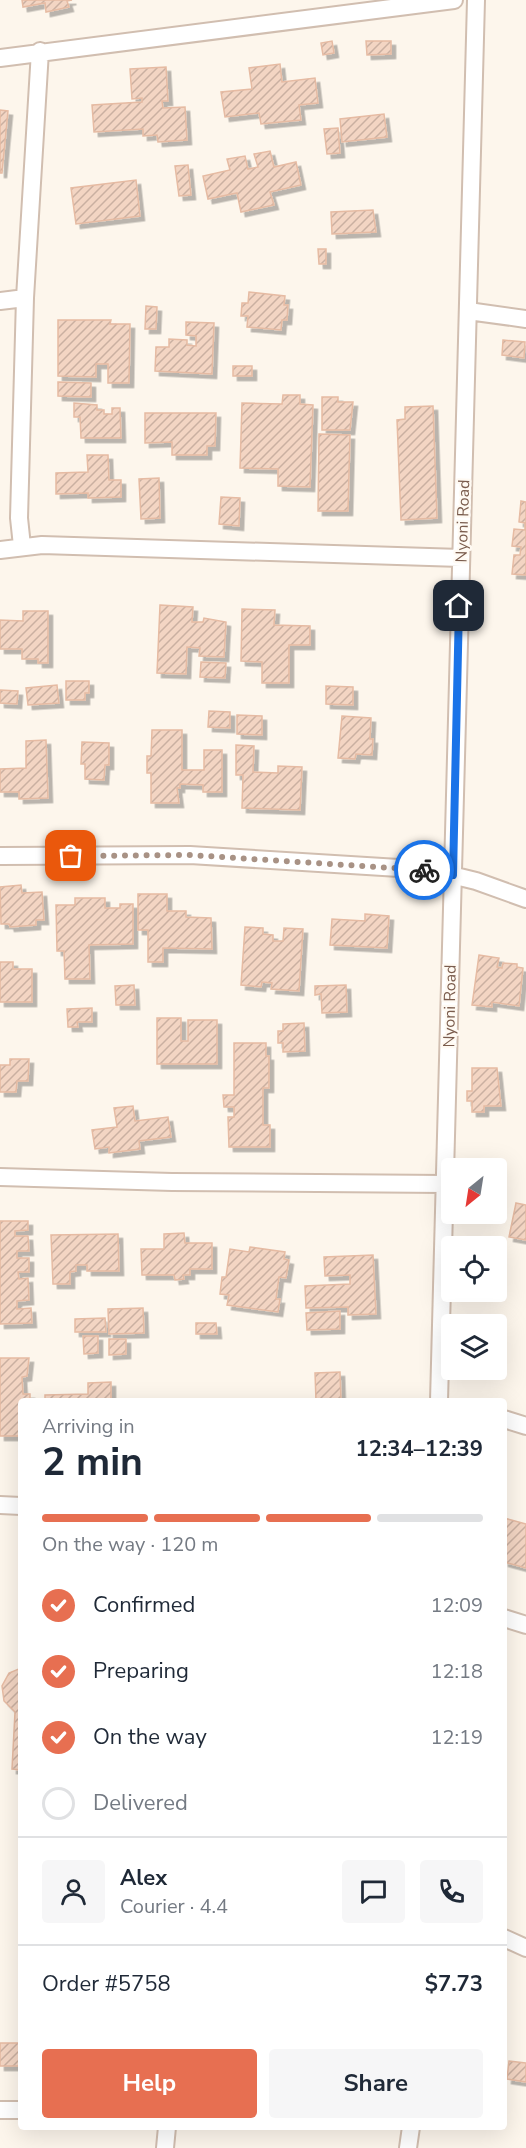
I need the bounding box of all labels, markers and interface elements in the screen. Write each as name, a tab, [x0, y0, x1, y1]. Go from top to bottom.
street label: Nyoni Road	[451, 479, 475, 563]
pin	[433, 580, 484, 631]
icon: home	[442, 589, 475, 622]
pin	[45, 830, 96, 881]
icon: bag	[54, 839, 87, 872]
courier	[394, 840, 454, 900]
icon: bike	[408, 854, 441, 887]
street label: Nyoni Road	[438, 964, 462, 1048]
north arrow	[441, 1158, 507, 1224]
map controls	[441, 1158, 507, 1380]
button: locate	[441, 1236, 507, 1302]
button: layers	[441, 1314, 507, 1380]
text: Arriving in	[42, 1413, 135, 1440]
text: 12:34–12:39	[355, 1434, 483, 1464]
text: 2 min	[42, 1436, 143, 1489]
text: On the way · 120 m	[42, 1531, 218, 1558]
icon: check	[42, 1589, 75, 1622]
text: Confirmed	[93, 1590, 195, 1620]
text: 12:09	[430, 1592, 483, 1619]
icon: check	[42, 1655, 75, 1688]
text: Preparing	[93, 1656, 189, 1686]
text: 12:18	[430, 1658, 483, 1685]
icon: check	[42, 1721, 75, 1754]
text: On the way	[93, 1722, 207, 1752]
text: 12:19	[430, 1724, 483, 1751]
text: Delivered	[93, 1788, 188, 1818]
button: person	[42, 1860, 105, 1923]
button: chat	[342, 1860, 405, 1923]
button: phone	[420, 1860, 483, 1923]
text: Alex	[120, 1863, 167, 1893]
text: Courier · 4.4	[120, 1893, 228, 1920]
text: Order #5758	[42, 1969, 171, 1999]
text: $7.73	[425, 1969, 483, 1999]
button: Help	[42, 2049, 257, 2118]
button: Share	[269, 2049, 483, 2118]

